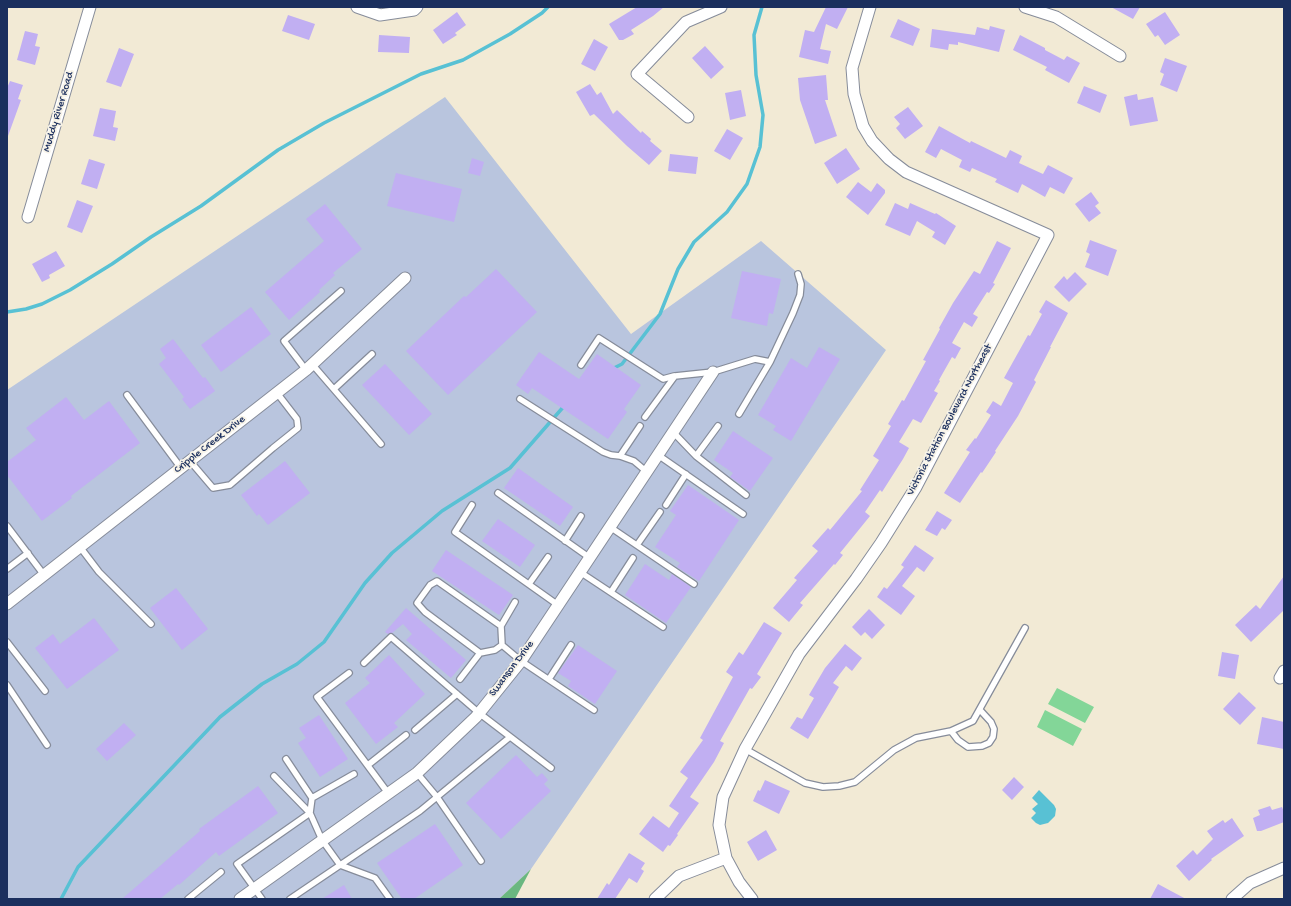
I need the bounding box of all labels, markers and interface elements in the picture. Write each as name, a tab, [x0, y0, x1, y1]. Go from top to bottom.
street label: Muddy River Road	[41, 70, 77, 154]
street label: Victoria Station Boulevard Northeast	[904, 342, 996, 498]
street label: Cripple Creek Drive	[172, 413, 248, 477]
street label: Swanson Drive	[487, 638, 537, 700]

